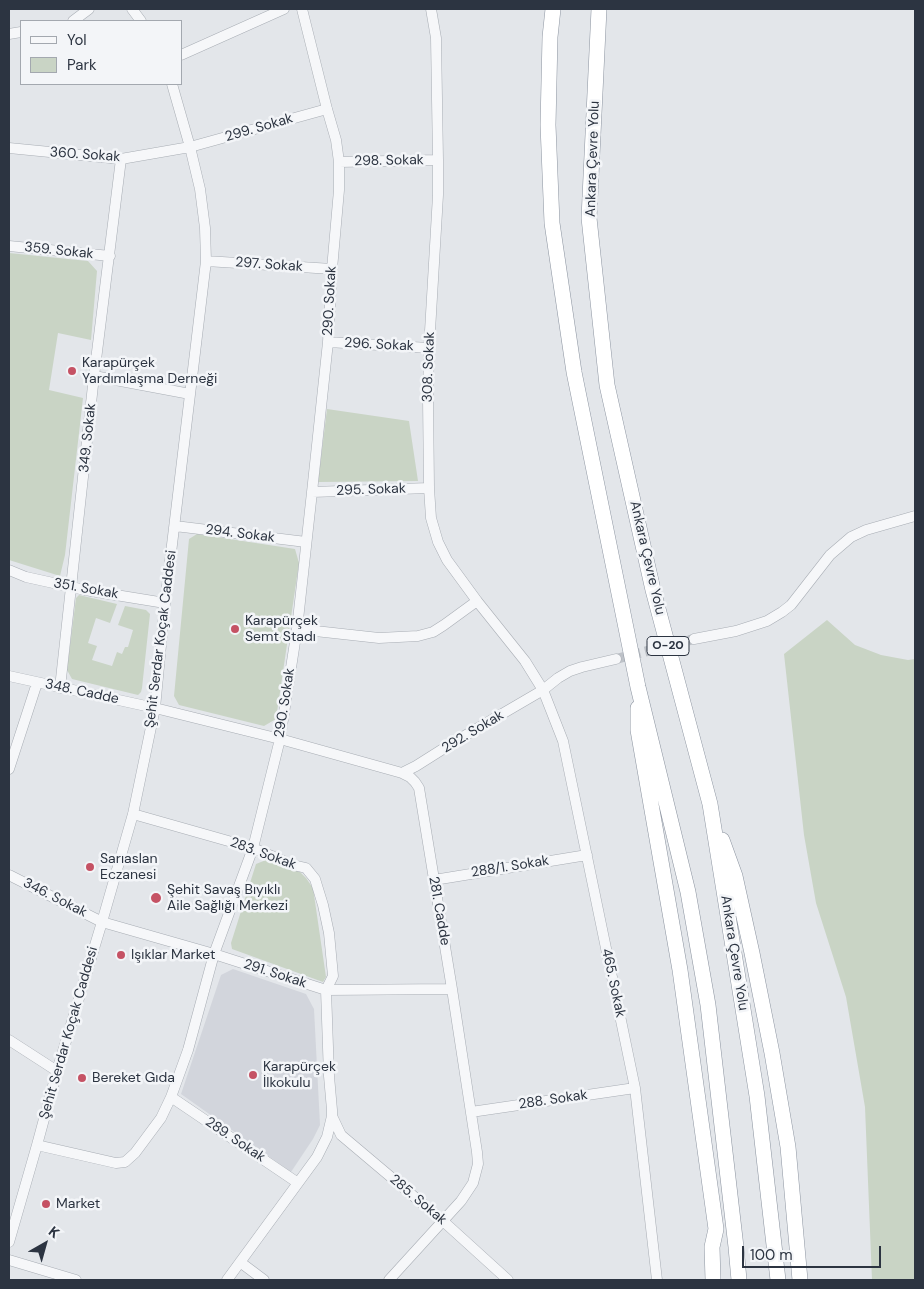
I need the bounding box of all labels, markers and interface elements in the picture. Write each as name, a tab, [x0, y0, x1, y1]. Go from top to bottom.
legend	[20, 20, 182, 85]
text: Yol	[67, 30, 87, 50]
text: Park	[67, 55, 97, 75]
street label: Ankara Çevre Yolu	[583, 100, 603, 218]
street label: 299. Sokak	[223, 110, 295, 146]
street label: 360. Sokak	[49, 144, 121, 166]
street label: 298. Sokak	[354, 152, 424, 170]
street label: 359. Sokak	[24, 239, 94, 263]
street label: 297. Sokak	[235, 254, 303, 276]
street label: 290. Sokak	[320, 265, 340, 337]
street label: 308. Sokak	[419, 331, 439, 403]
street label: 296. Sokak	[344, 335, 414, 355]
place label: Karapürçek Yardımlaşma Derneği	[82, 355, 217, 388]
marker: Karapürçek Yardımlaşma Derneği	[66, 365, 78, 377]
street label: 349. Sokak	[76, 402, 100, 474]
street label: 295. Sokak	[336, 480, 406, 500]
street label: Ankara Çevre Yolu	[626, 499, 668, 617]
street label: 294. Sokak	[204, 521, 276, 547]
street label: Şehit Serdar Koçak Caddesi	[142, 549, 180, 729]
street label: 351. Sokak	[52, 575, 120, 603]
place label: Karapürçek Semt Stadı	[245, 613, 318, 646]
marker: Karapürçek Semt Stadı	[229, 623, 241, 635]
road number: O-20	[647, 636, 689, 656]
street label: 290. Sokak	[271, 667, 299, 739]
street label: 348. Cadde	[44, 676, 120, 708]
street label: 292. Sokak	[439, 707, 507, 757]
street label: 283. Sokak	[228, 834, 298, 874]
place label: Sarıaslan Eczanesi	[100, 851, 157, 884]
street label: 288/1. Sokak	[470, 853, 550, 881]
marker: Sarıaslan Eczanesi	[84, 861, 96, 873]
street label: 346. Sokak	[20, 875, 90, 921]
street label: 281. Cadde	[425, 875, 453, 947]
place label: Şehit Savaş Bıyıklı Aile Sağlığı Merkezi	[167, 882, 288, 914]
marker: Şehit Savaş Bıyıklı Aile Sağlığı Merkezi	[149, 891, 163, 905]
street label: Ankara Çevre Yolu	[717, 894, 751, 1012]
street label: Şehit Serdar Koçak Caddesi	[36, 945, 102, 1121]
place label: Işıklar Market	[131, 947, 215, 963]
street label: 465. Sokak	[597, 947, 629, 1019]
marker: Işıklar Market	[115, 949, 127, 961]
street label: 291. Sokak	[241, 956, 309, 992]
place label: Karapürçek İlkokulu	[263, 1059, 336, 1092]
marker: Karapürçek İlkokulu	[247, 1069, 259, 1081]
place label: Bereket Gıda	[92, 1070, 175, 1086]
marker: Bereket Gıda	[76, 1072, 88, 1084]
street label: 288. Sokak	[517, 1087, 589, 1113]
street label: 289. Sokak	[202, 1114, 268, 1166]
street label: 285. Sokak	[386, 1171, 450, 1229]
place label: Market	[56, 1196, 100, 1212]
marker: Market	[40, 1198, 52, 1210]
north arrow	[20, 1219, 70, 1269]
text: K	[45, 1222, 63, 1242]
scale bar	[744, 1236, 883, 1268]
text: 100 m	[750, 1245, 793, 1265]

